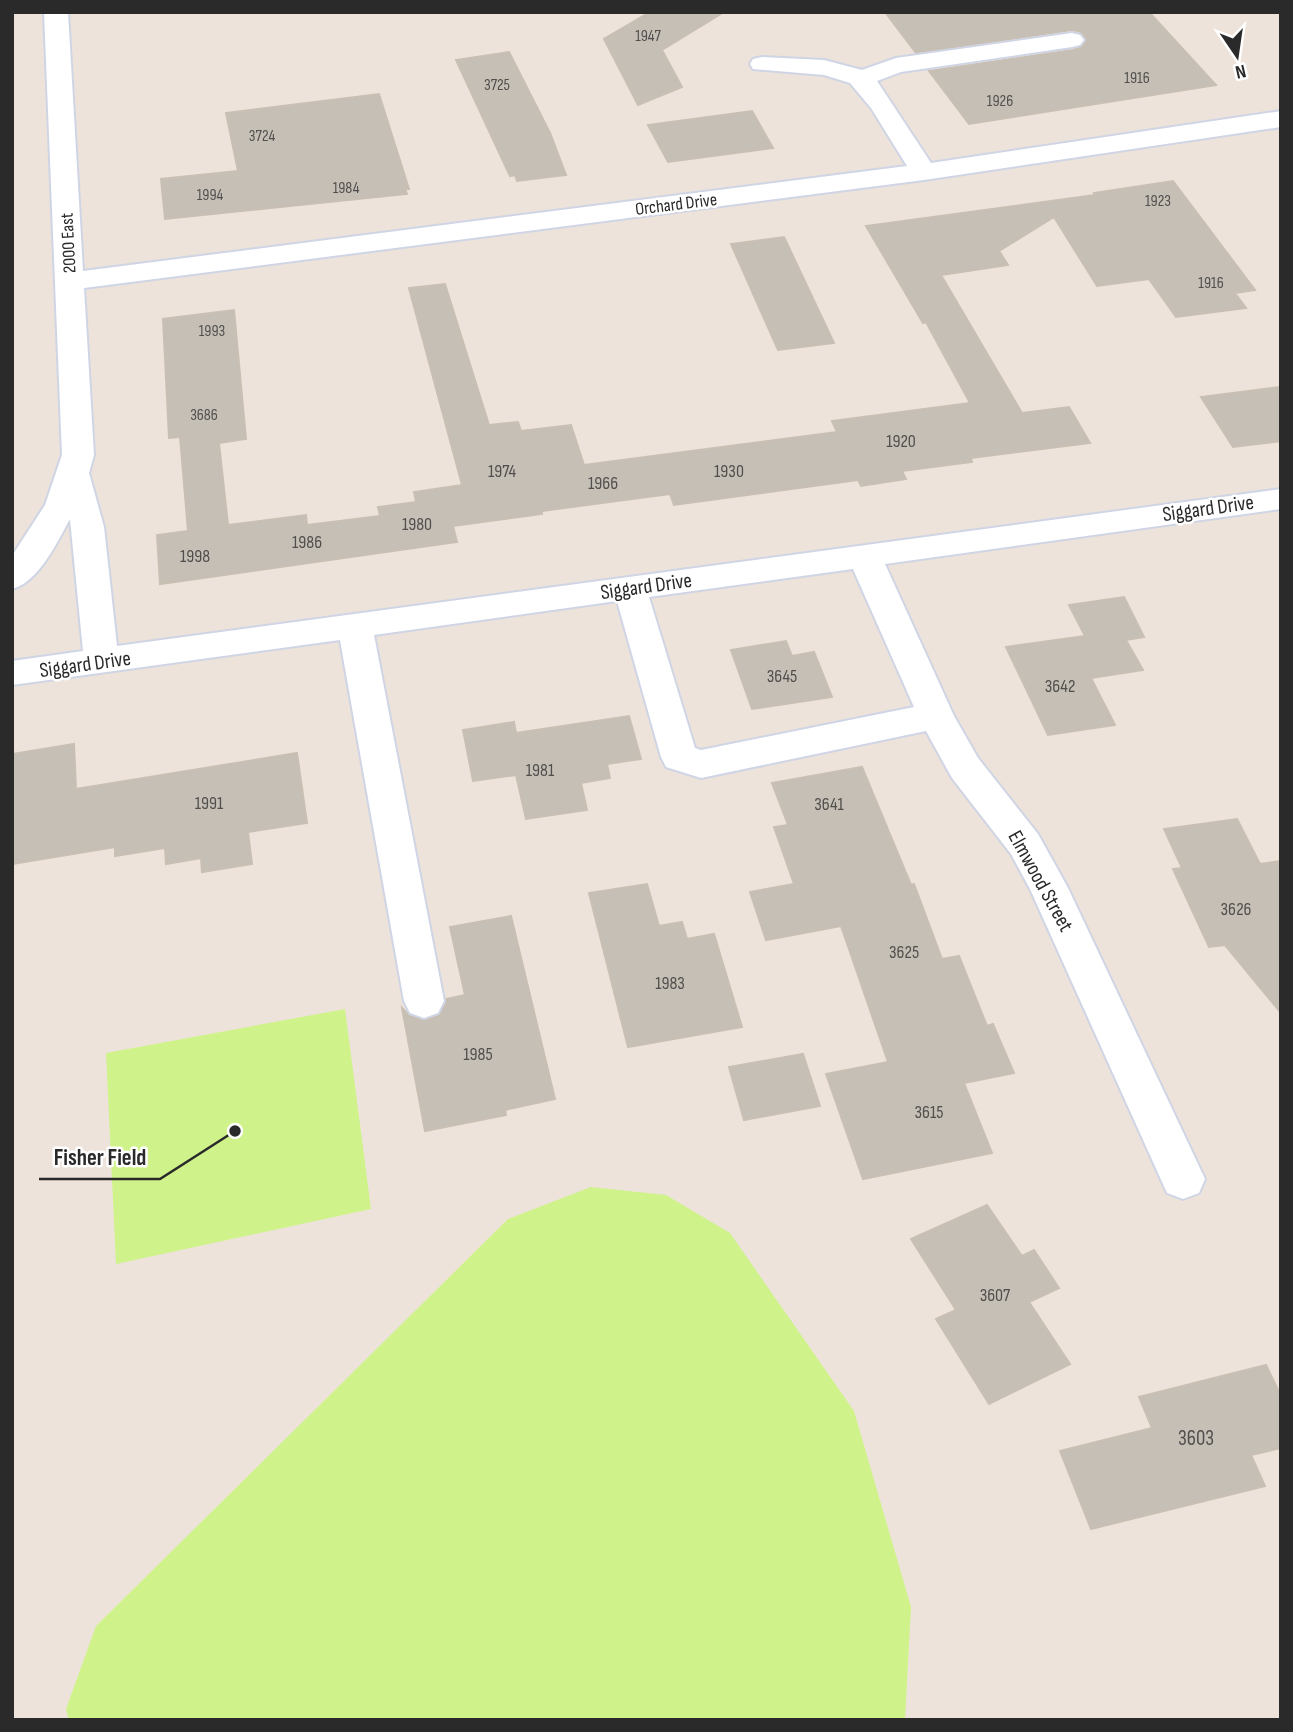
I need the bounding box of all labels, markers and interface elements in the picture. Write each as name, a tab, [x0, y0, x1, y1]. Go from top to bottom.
north arrow	[1202, 21, 1272, 91]
house number: 1947	[635, 27, 661, 46]
text: N	[1233, 59, 1248, 83]
house number: 1916	[1124, 69, 1150, 88]
house number: 3725	[484, 76, 510, 95]
house number: 1926	[987, 92, 1013, 111]
house number: 3724	[249, 127, 275, 146]
house number: 1984	[333, 179, 360, 198]
house number: 1994	[197, 186, 224, 205]
street label: Orchard Drive	[634, 189, 718, 220]
house number: 1923	[1145, 192, 1171, 211]
street label: 2000 East	[56, 212, 81, 274]
house number: 1916	[1198, 274, 1224, 293]
house number: 1993	[199, 322, 225, 341]
house number: 3686	[190, 406, 218, 425]
house number: 1920	[886, 431, 916, 452]
house number: 1974	[488, 461, 517, 482]
house number: 1930	[714, 461, 744, 482]
house number: 1966	[588, 473, 618, 494]
street label: Siggard Drive	[1161, 490, 1255, 527]
house number: 1980	[402, 514, 432, 535]
house number: 1986	[292, 532, 322, 553]
house number: 1998	[180, 546, 210, 567]
street label: Siggard Drive	[599, 568, 693, 605]
street label: Siggard Drive	[38, 646, 132, 683]
house number: 3645	[767, 666, 797, 687]
house number: 3642	[1045, 676, 1075, 697]
house number: 1981	[526, 760, 555, 781]
house number: 1991	[195, 793, 224, 814]
house number: 3641	[814, 794, 844, 815]
street label: Elmwood Street	[1003, 826, 1079, 936]
house number: 3626	[1221, 899, 1252, 920]
house number: 3625	[889, 942, 919, 963]
house number: 1983	[655, 973, 685, 994]
house number: 1985	[463, 1044, 493, 1065]
house number: 3615	[915, 1102, 943, 1123]
callout: Fisher Field	[39, 1135, 160, 1179]
text: Fisher Field	[54, 1144, 146, 1172]
house number: 3607	[980, 1285, 1011, 1306]
house number: 3603	[1178, 1426, 1214, 1451]

